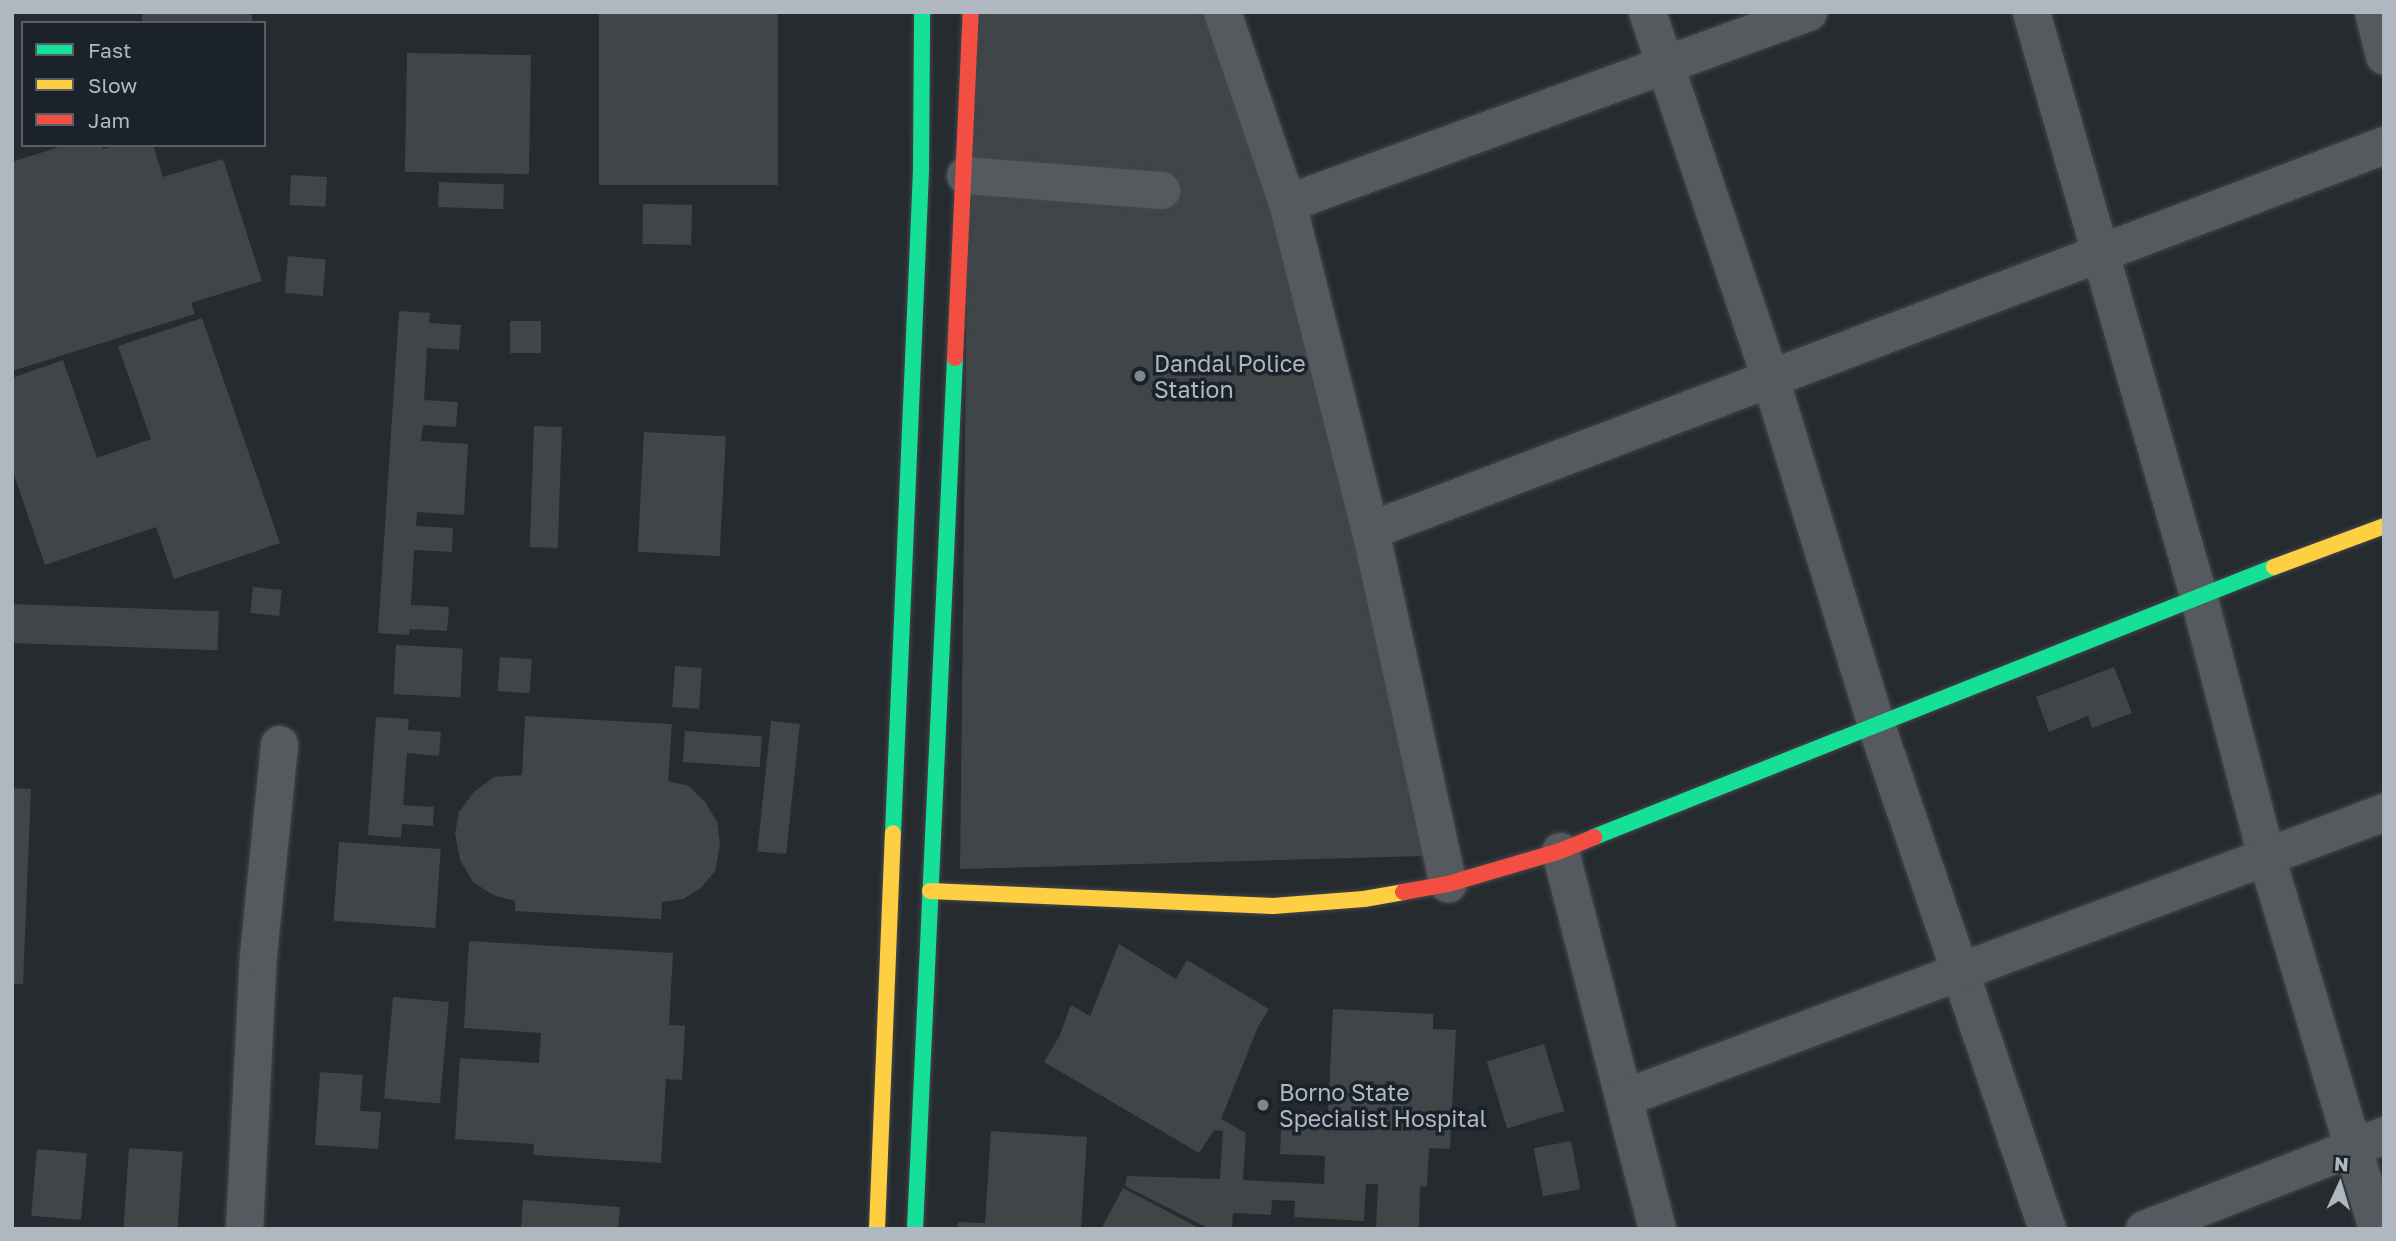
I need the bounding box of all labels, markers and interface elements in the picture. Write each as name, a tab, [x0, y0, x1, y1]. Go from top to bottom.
legend	[21, 21, 266, 147]
text: Fast	[88, 37, 131, 63]
text: Slow	[88, 72, 137, 98]
text: Jam	[88, 107, 130, 133]
place label: Dandal Police Station	[1154, 349, 1306, 403]
marker: Dandal Police Station	[1132, 368, 1148, 384]
place label: Borno State Specialist Hospital	[1279, 1078, 1487, 1132]
marker: Borno State Specialist Hospital	[1253, 1095, 1273, 1115]
north arrow	[2305, 1150, 2375, 1220]
text: N	[2333, 1152, 2350, 1176]

